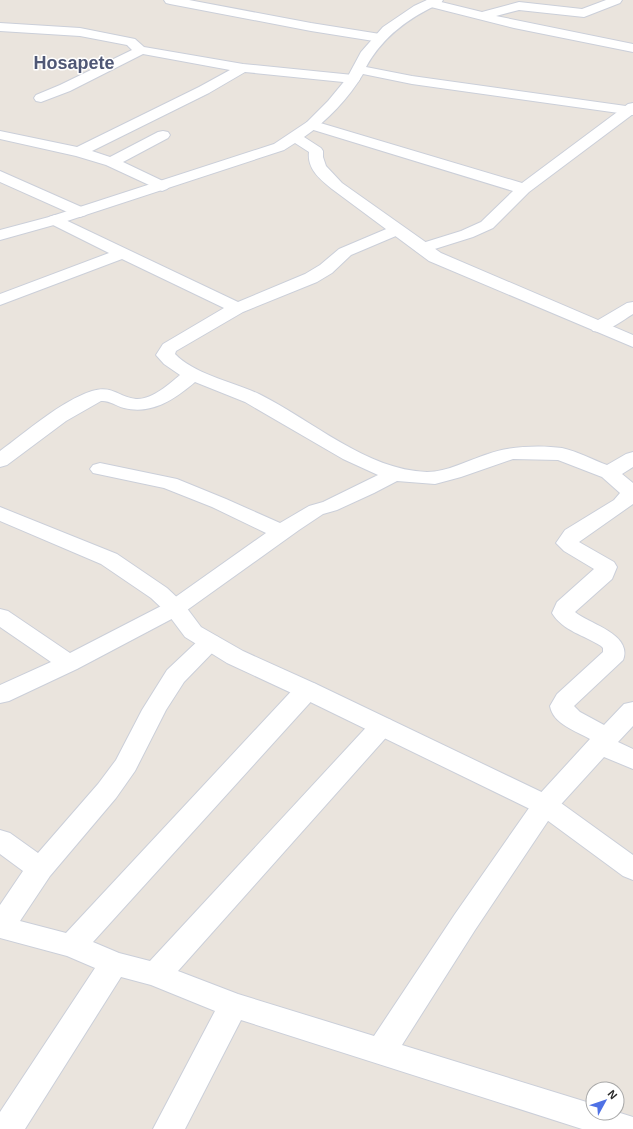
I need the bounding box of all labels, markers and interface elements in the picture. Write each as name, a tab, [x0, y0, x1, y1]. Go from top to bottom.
district label: Hosapete	[33, 53, 115, 73]
north arrow	[585, 1081, 625, 1121]
text: N	[606, 1088, 620, 1102]

